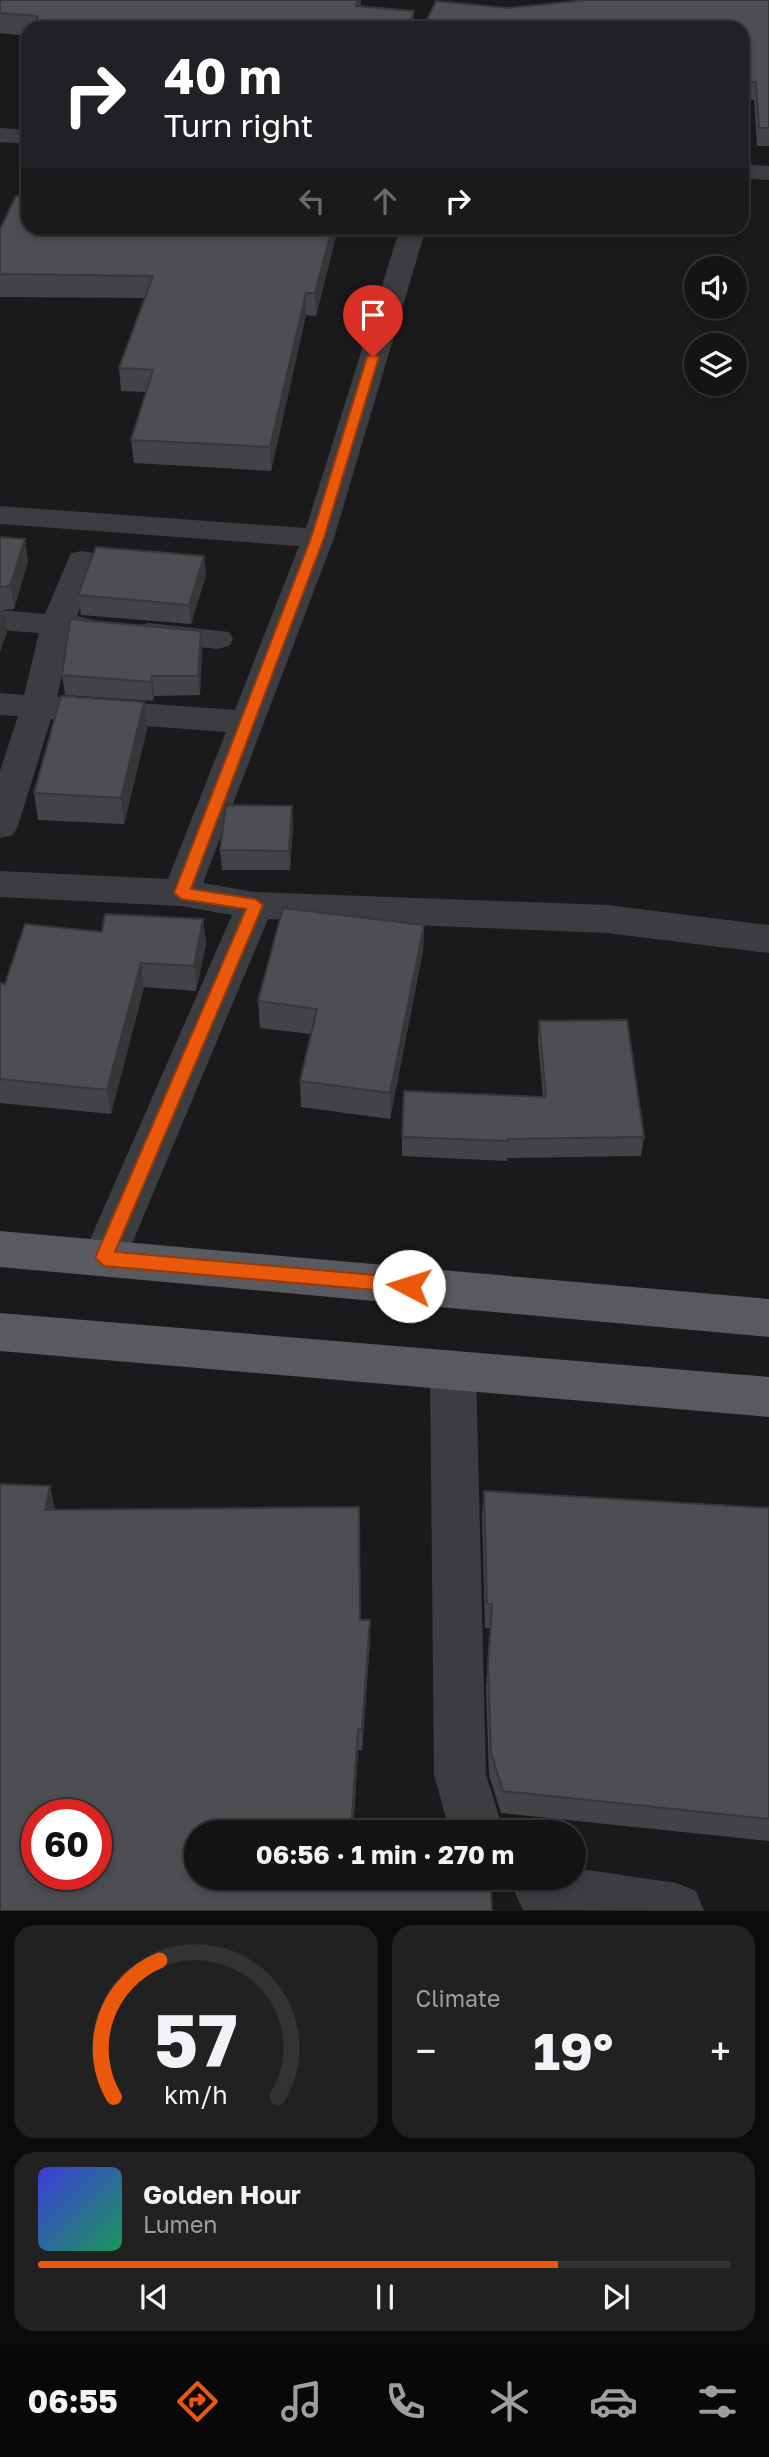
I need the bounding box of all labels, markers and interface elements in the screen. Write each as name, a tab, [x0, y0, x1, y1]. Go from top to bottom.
text: 40 m	[164, 46, 282, 105]
icon: right	[49, 49, 140, 140]
text: Turn right	[164, 106, 313, 144]
icon: left	[293, 182, 331, 220]
icon: ahead	[366, 182, 404, 220]
icon: right	[439, 182, 477, 220]
map controls	[684, 256, 747, 396]
button: sound	[684, 256, 747, 319]
pin	[343, 285, 403, 357]
icon: arrive	[354, 296, 392, 334]
button: layers	[684, 333, 747, 396]
position arrow	[372, 1249, 446, 1323]
speed limit sign: 60	[21, 1799, 112, 1890]
text: 06:56 · 1 min · 270 m	[256, 1839, 514, 1870]
text: Climate	[416, 1984, 500, 2012]
text: 57	[154, 1997, 238, 2084]
text: 19°	[533, 2019, 613, 2081]
text: −	[416, 2028, 436, 2073]
text: +	[710, 2028, 731, 2073]
text: km/h	[164, 2079, 228, 2110]
text: Golden Hour	[143, 2179, 301, 2210]
text: Lumen	[143, 2210, 217, 2238]
icon: previous	[135, 2278, 173, 2316]
icon: pause	[366, 2278, 404, 2316]
icon: next	[597, 2278, 635, 2316]
icon: directions	[173, 2377, 222, 2426]
icon: music	[277, 2377, 326, 2426]
icon: phone	[381, 2377, 430, 2426]
icon: climate	[485, 2377, 534, 2426]
icon: car	[589, 2377, 638, 2426]
icon: filters	[693, 2377, 742, 2426]
text: 06:55	[27, 2382, 118, 2420]

